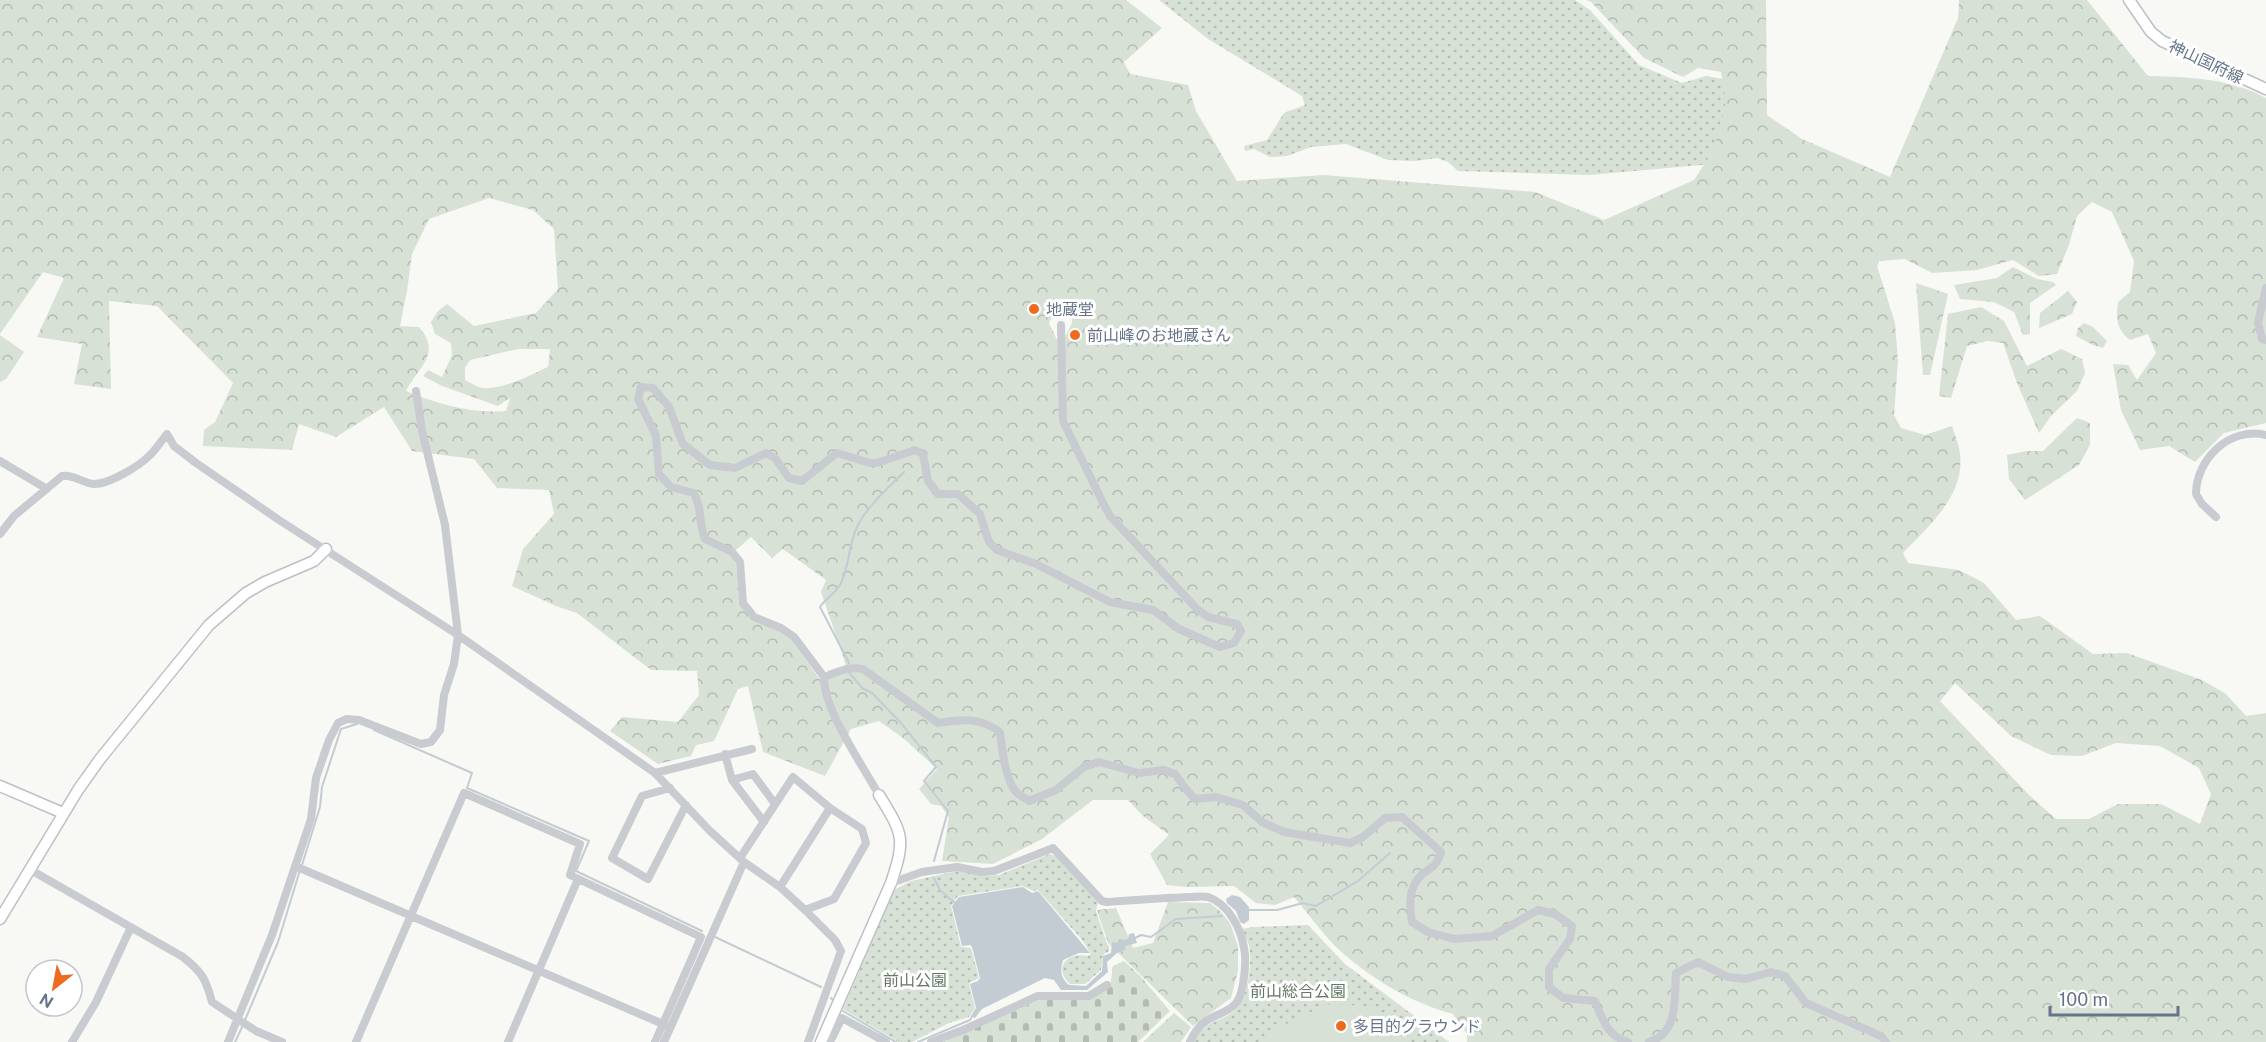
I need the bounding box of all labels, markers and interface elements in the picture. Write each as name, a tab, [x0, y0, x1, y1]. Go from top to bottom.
street label: 神山国府線	[2166, 36, 2246, 88]
place label: 地蔵堂	[1046, 300, 1094, 319]
marker: 地蔵堂	[1027, 302, 1041, 316]
place label: 前山峰のお地蔵さん	[1087, 326, 1231, 345]
marker: 前山峰のお地蔵さん	[1068, 328, 1082, 342]
north arrow	[24, 958, 84, 1018]
park label: 前山公園	[883, 971, 947, 990]
scale bar	[2050, 979, 2178, 1017]
park label: 前山総合公園	[1250, 982, 1346, 1001]
text: N	[36, 989, 57, 1012]
text: 100 m	[2059, 989, 2108, 1010]
place label: 多目的グラウンド	[1353, 1017, 1481, 1036]
marker: 多目的グラウンド	[1334, 1019, 1348, 1033]

